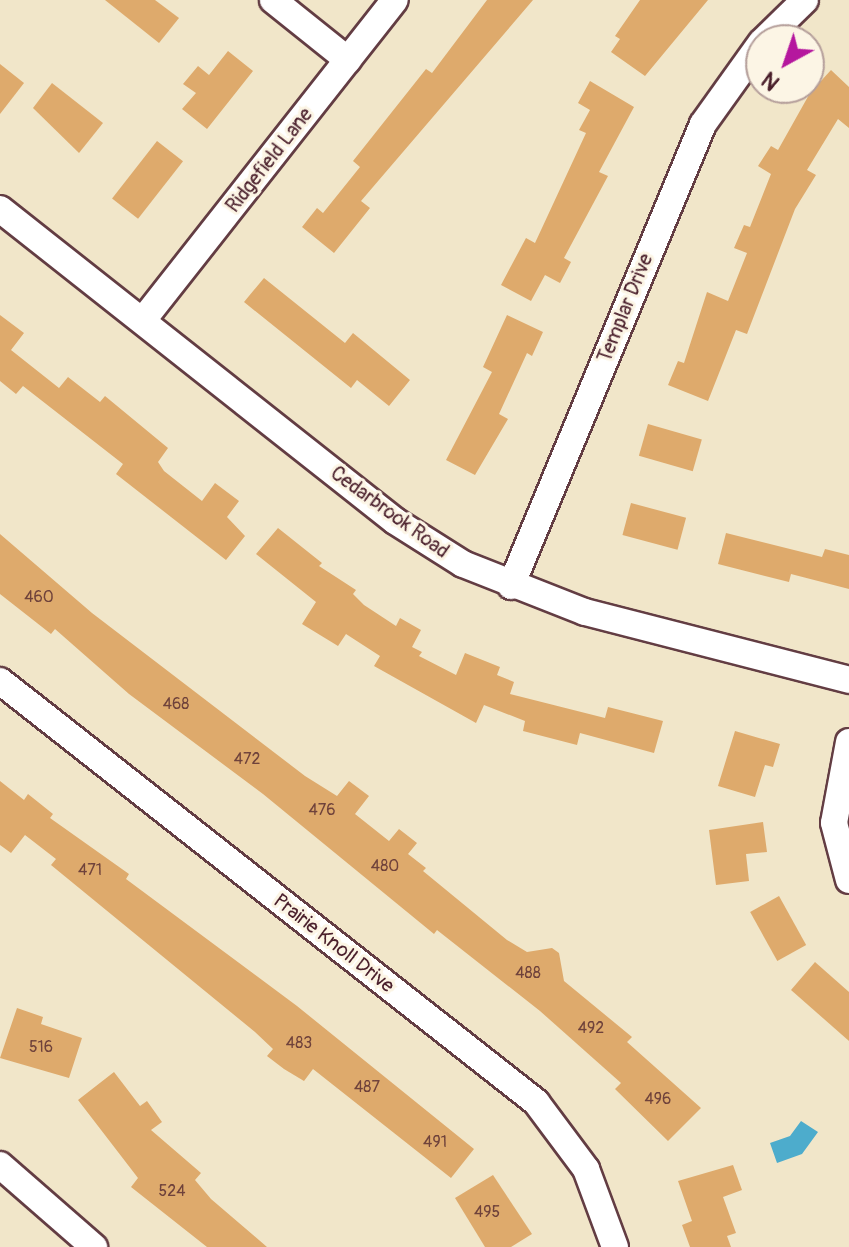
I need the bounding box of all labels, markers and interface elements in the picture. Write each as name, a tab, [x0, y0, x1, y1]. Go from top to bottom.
north arrow	[745, 24, 825, 104]
text: N	[756, 65, 786, 96]
street label: Ridgefield Lane	[221, 103, 317, 217]
street label: Templar Drive	[592, 250, 658, 366]
street label: Cedarbrook Road	[326, 461, 454, 563]
house number: 460	[24, 587, 54, 607]
house number: 468	[163, 694, 189, 714]
house number: 472	[234, 749, 260, 769]
house number: 476	[308, 800, 336, 820]
house number: 480	[371, 856, 399, 876]
house number: 471	[78, 860, 102, 880]
street label: Prairie Knoll Drive	[269, 888, 399, 998]
house number: 488	[515, 963, 541, 983]
house number: 492	[578, 1018, 604, 1038]
house number: 483	[286, 1033, 312, 1053]
house number: 516	[29, 1037, 53, 1057]
house number: 487	[354, 1077, 380, 1097]
house number: 496	[645, 1089, 671, 1109]
house number: 491	[423, 1132, 447, 1152]
house number: 524	[159, 1181, 185, 1201]
house number: 495	[474, 1202, 500, 1222]

